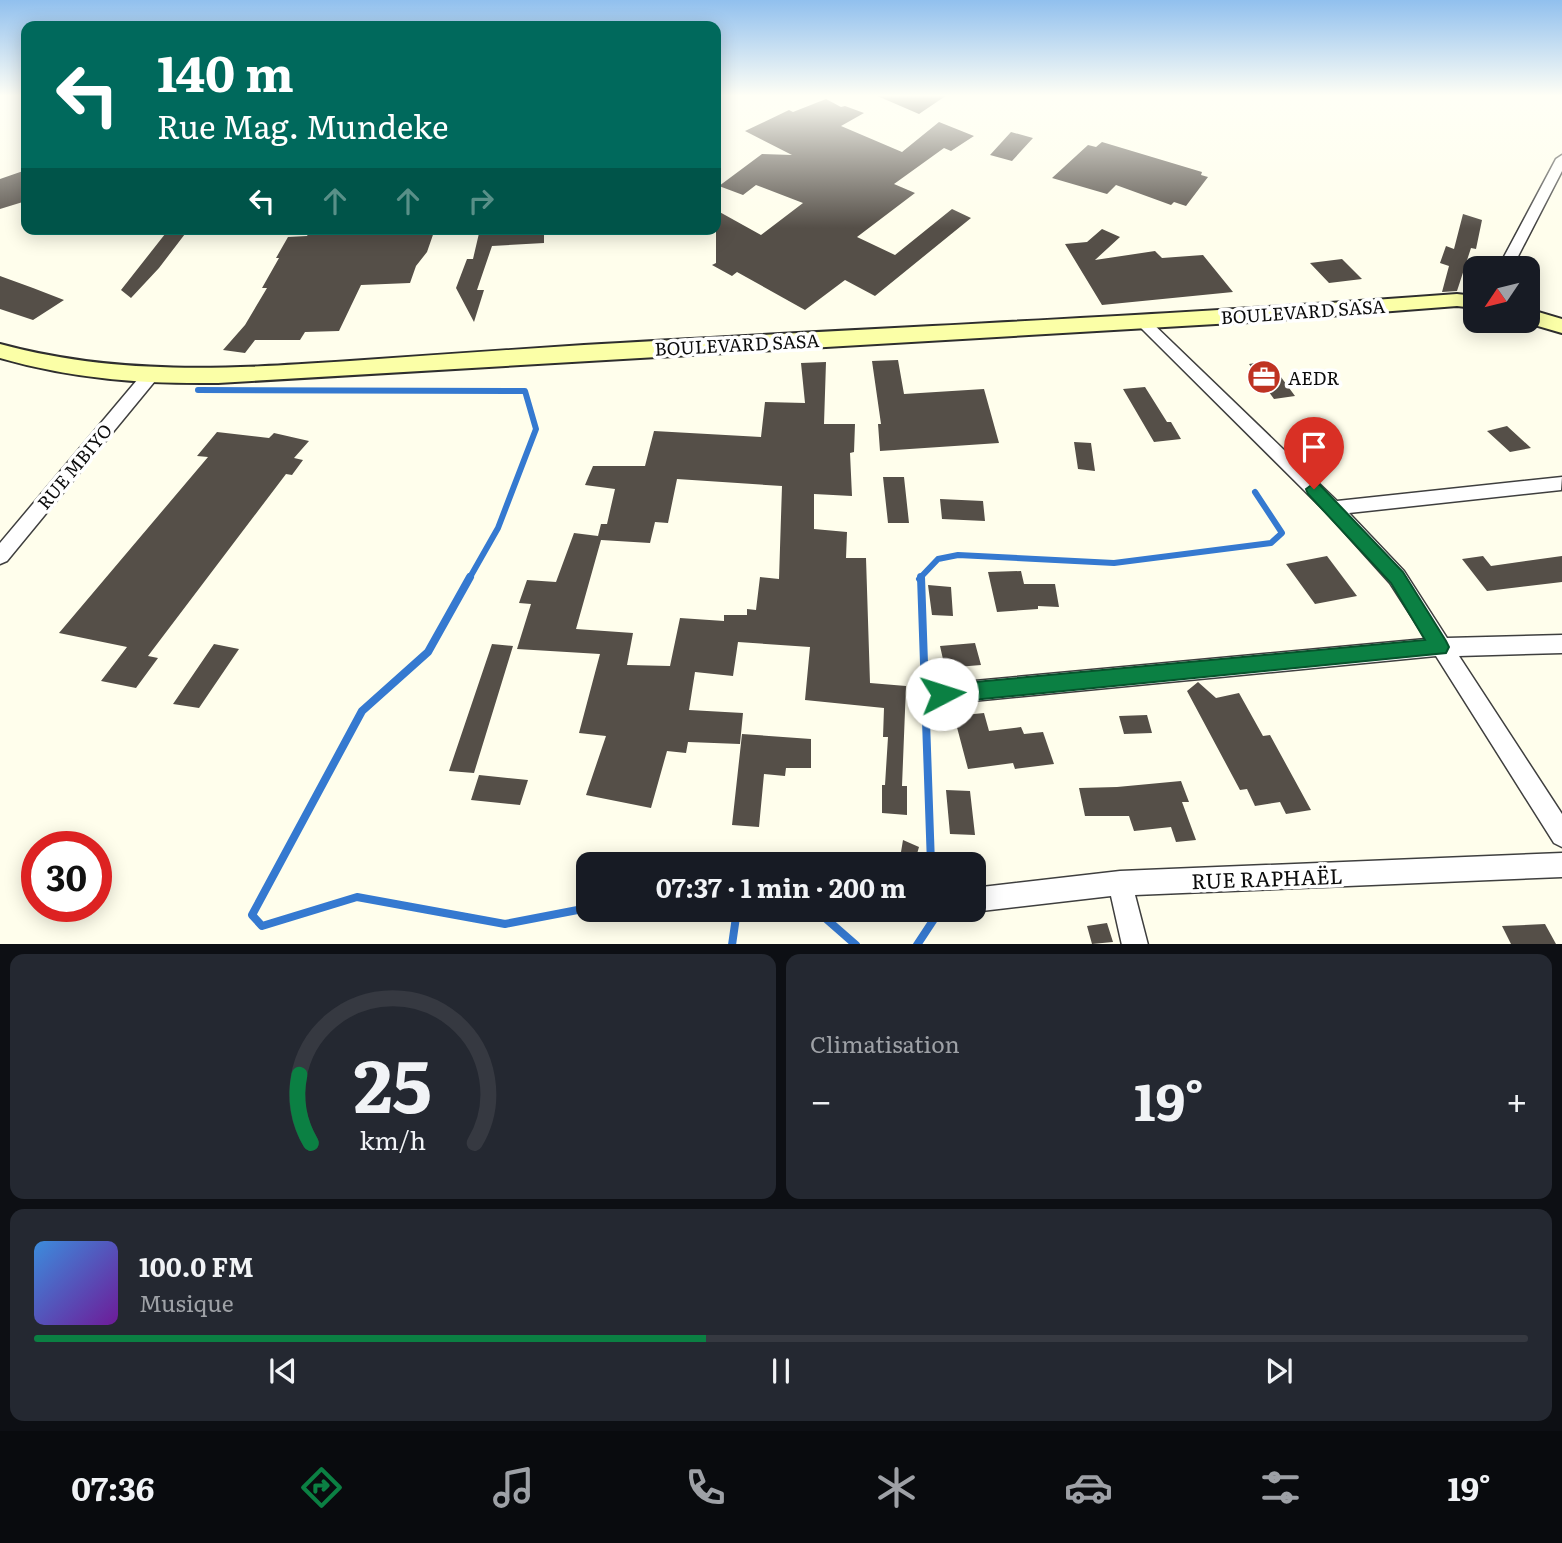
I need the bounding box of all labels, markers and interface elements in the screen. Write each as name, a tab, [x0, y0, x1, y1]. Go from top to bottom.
text: 140 m	[157, 34, 294, 107]
icon: left	[42, 49, 133, 140]
text: Rue Mag. Mundeke	[157, 101, 449, 149]
icon: left	[243, 182, 281, 220]
icon: ahead	[316, 182, 354, 220]
icon: ahead	[389, 182, 427, 220]
icon: right	[462, 182, 500, 220]
north arrow	[1463, 256, 1540, 332]
map controls	[1463, 256, 1540, 333]
street label: BOULEVARD SASA	[1220, 292, 1386, 330]
street label: BOULEVARD SASA	[654, 326, 820, 362]
office icon: AEDR	[1245, 358, 1283, 396]
place label: AEDR	[1288, 364, 1340, 391]
street label: RUE MBIYO	[30, 417, 118, 515]
pin	[1284, 417, 1344, 489]
icon: arrive	[1295, 428, 1333, 466]
position arrow	[905, 657, 979, 731]
speed limit sign: 30	[21, 831, 112, 922]
street label: RUE RAPHAËL	[1191, 859, 1343, 895]
text: 07:37 · 1 min · 200 m	[656, 867, 906, 906]
text: Climatisation	[810, 1026, 960, 1060]
text: 25	[354, 1027, 432, 1135]
text: 19°	[1134, 1060, 1204, 1137]
text: −	[810, 1070, 832, 1127]
text: +	[1506, 1070, 1528, 1127]
text: km/h	[360, 1120, 426, 1157]
text: 100.0 FM	[139, 1246, 254, 1285]
text: Musique	[139, 1285, 234, 1319]
icon: previous	[264, 1352, 302, 1390]
icon: pause	[762, 1352, 800, 1390]
icon: next	[1260, 1352, 1298, 1390]
text: 07:36	[71, 1463, 155, 1511]
icon: directions	[297, 1463, 346, 1512]
icon: music	[489, 1463, 538, 1512]
icon: phone	[681, 1463, 730, 1512]
icon: climate	[872, 1463, 921, 1512]
icon: car	[1064, 1463, 1113, 1512]
icon: filters	[1256, 1463, 1305, 1512]
text: 19°	[1448, 1463, 1491, 1511]

